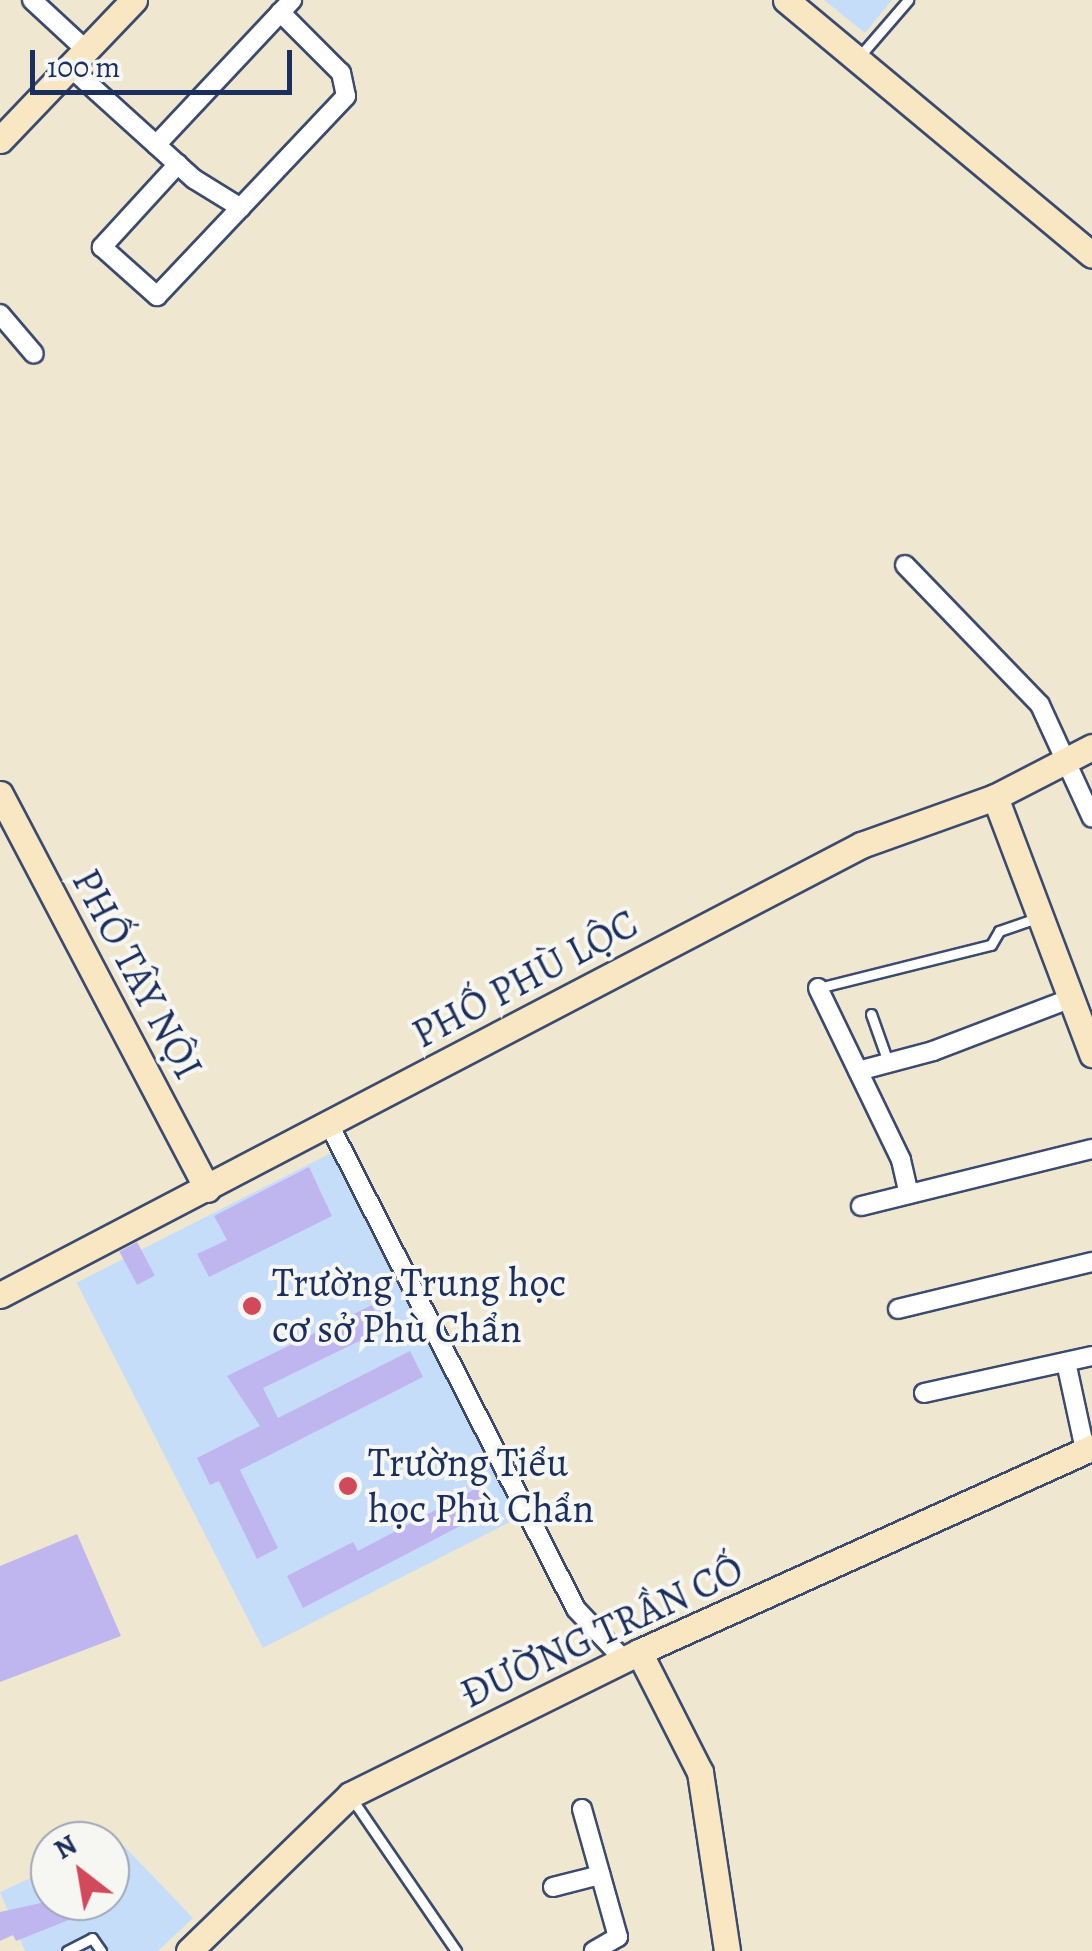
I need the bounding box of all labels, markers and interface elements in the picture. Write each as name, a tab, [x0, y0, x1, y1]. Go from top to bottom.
scale bar	[35, 30, 298, 92]
text: 100 m	[47, 47, 120, 87]
street label: PHỐ TÂY NỘI	[62, 861, 212, 1087]
street label: PHỐ PHÙ LỘC	[404, 900, 646, 1058]
place label: Trường Trung học cơ sở Phù Chẩn	[272, 1259, 566, 1353]
marker: Trường Trung học cơ sở Phù Chẩn	[241, 1295, 263, 1317]
place label: Trường Tiểu học Phù Chẩn	[368, 1439, 594, 1533]
marker: Trường Tiểu học Phù Chẩn	[337, 1475, 359, 1497]
street label: ĐƯỜNG TRẦN CỐ	[453, 1546, 751, 1718]
north arrow	[30, 1821, 130, 1921]
text: N	[47, 1825, 84, 1869]

